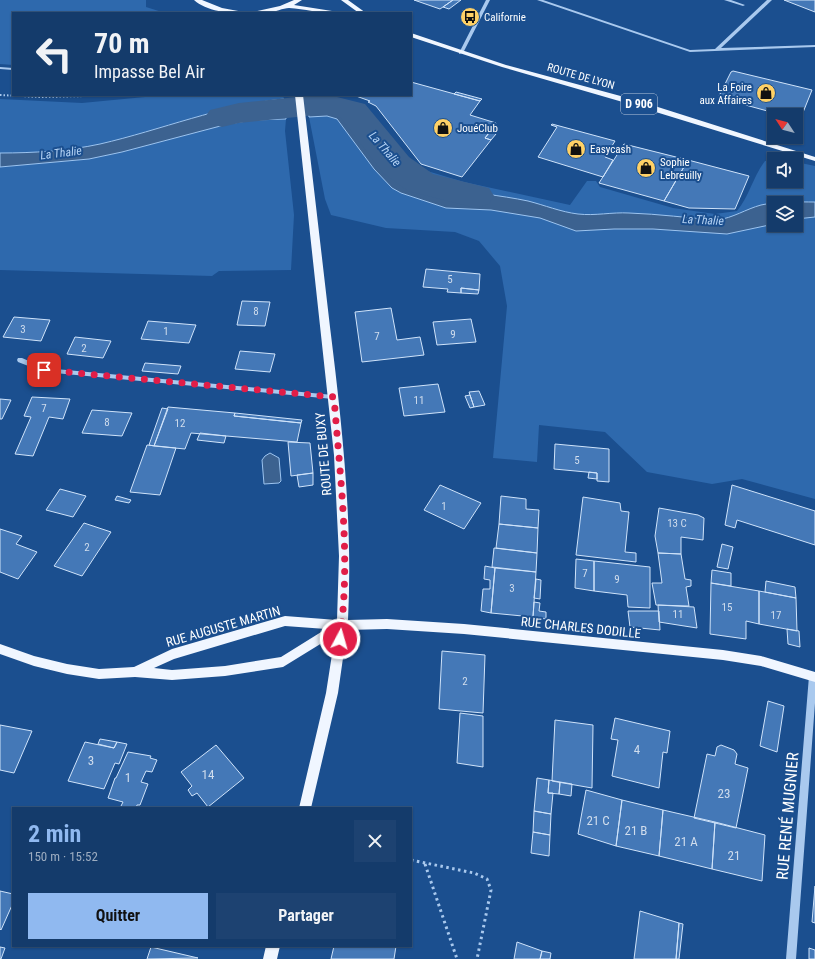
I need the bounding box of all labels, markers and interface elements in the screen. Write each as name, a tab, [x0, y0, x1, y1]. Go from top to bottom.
bus stop icon: Californie	[459, 6, 481, 28]
place label: Californie	[484, 11, 526, 24]
text: 70 m	[94, 27, 150, 60]
icon: left	[28, 28, 80, 80]
text: Impasse Bel Air	[94, 61, 205, 82]
street label: ROUTE DE LYON	[546, 61, 616, 92]
place label: La Foire aux Affaires	[700, 81, 752, 107]
shop icon: La Foire aux Affaires	[755, 82, 777, 104]
road number: D 906	[621, 94, 657, 114]
north arrow	[767, 108, 803, 144]
map controls	[767, 108, 803, 232]
shop icon: JouéClub	[432, 117, 454, 139]
place label: JouéClub	[457, 122, 498, 135]
water label: La Thalie	[366, 129, 404, 170]
shop icon: Easycash	[565, 138, 587, 160]
water label: La Thalie	[39, 143, 83, 162]
place label: Easycash	[590, 143, 631, 156]
button: sound	[767, 152, 803, 188]
place label: Sophie Lebreuilly	[660, 156, 702, 182]
shop icon: Sophie Lebreuilly	[635, 157, 657, 179]
button: layers	[767, 196, 803, 232]
water label: La Thalie	[682, 212, 725, 228]
house number: 5	[447, 273, 453, 286]
house number: 8	[253, 305, 259, 318]
house number: 3	[20, 323, 26, 336]
house number: 1	[163, 325, 169, 338]
house number: 9	[450, 328, 456, 341]
house number: 7	[374, 330, 380, 343]
house number: 2	[81, 342, 87, 355]
pin	[27, 353, 61, 387]
icon: arrive	[33, 359, 55, 381]
house number: 11	[414, 394, 424, 407]
house number: 7	[41, 402, 47, 415]
street label: ROUTE DE BUXY	[312, 412, 335, 496]
house number: 8	[104, 416, 110, 429]
house number: 12	[175, 417, 185, 430]
house number: 5	[574, 454, 580, 467]
house number: 1	[441, 500, 447, 513]
house number: 13 C	[667, 517, 687, 530]
house number: 2	[84, 541, 90, 554]
house number: 7	[582, 567, 588, 580]
house number: 9	[614, 573, 620, 586]
house number: 3	[509, 582, 515, 595]
house number: 15	[722, 601, 732, 614]
street label: RUE AUGUSTE MARTIN	[164, 603, 282, 650]
house number: 11	[673, 608, 683, 621]
house number: 17	[771, 609, 781, 622]
street label: RUE CHARLES DODILLE	[520, 614, 642, 641]
position arrow	[319, 618, 361, 660]
house number: 2	[462, 675, 468, 688]
house number: 4	[634, 742, 641, 757]
street label: RUE RENÉ MUGNIER	[772, 751, 803, 881]
house number: 3	[88, 753, 94, 768]
house number: 14	[202, 767, 215, 782]
house number: 1	[125, 770, 131, 785]
house number: 23	[718, 786, 730, 801]
house number: 21 C	[586, 813, 610, 828]
text: 2 min	[28, 820, 81, 848]
button: close	[354, 820, 396, 862]
house number: 21 B	[625, 823, 647, 838]
house number: 21 A	[674, 834, 698, 849]
house number: 21	[728, 848, 740, 863]
text: 150 m · 15:52	[28, 849, 98, 864]
button: Quitter	[28, 893, 208, 939]
button: Partager	[216, 893, 396, 939]

